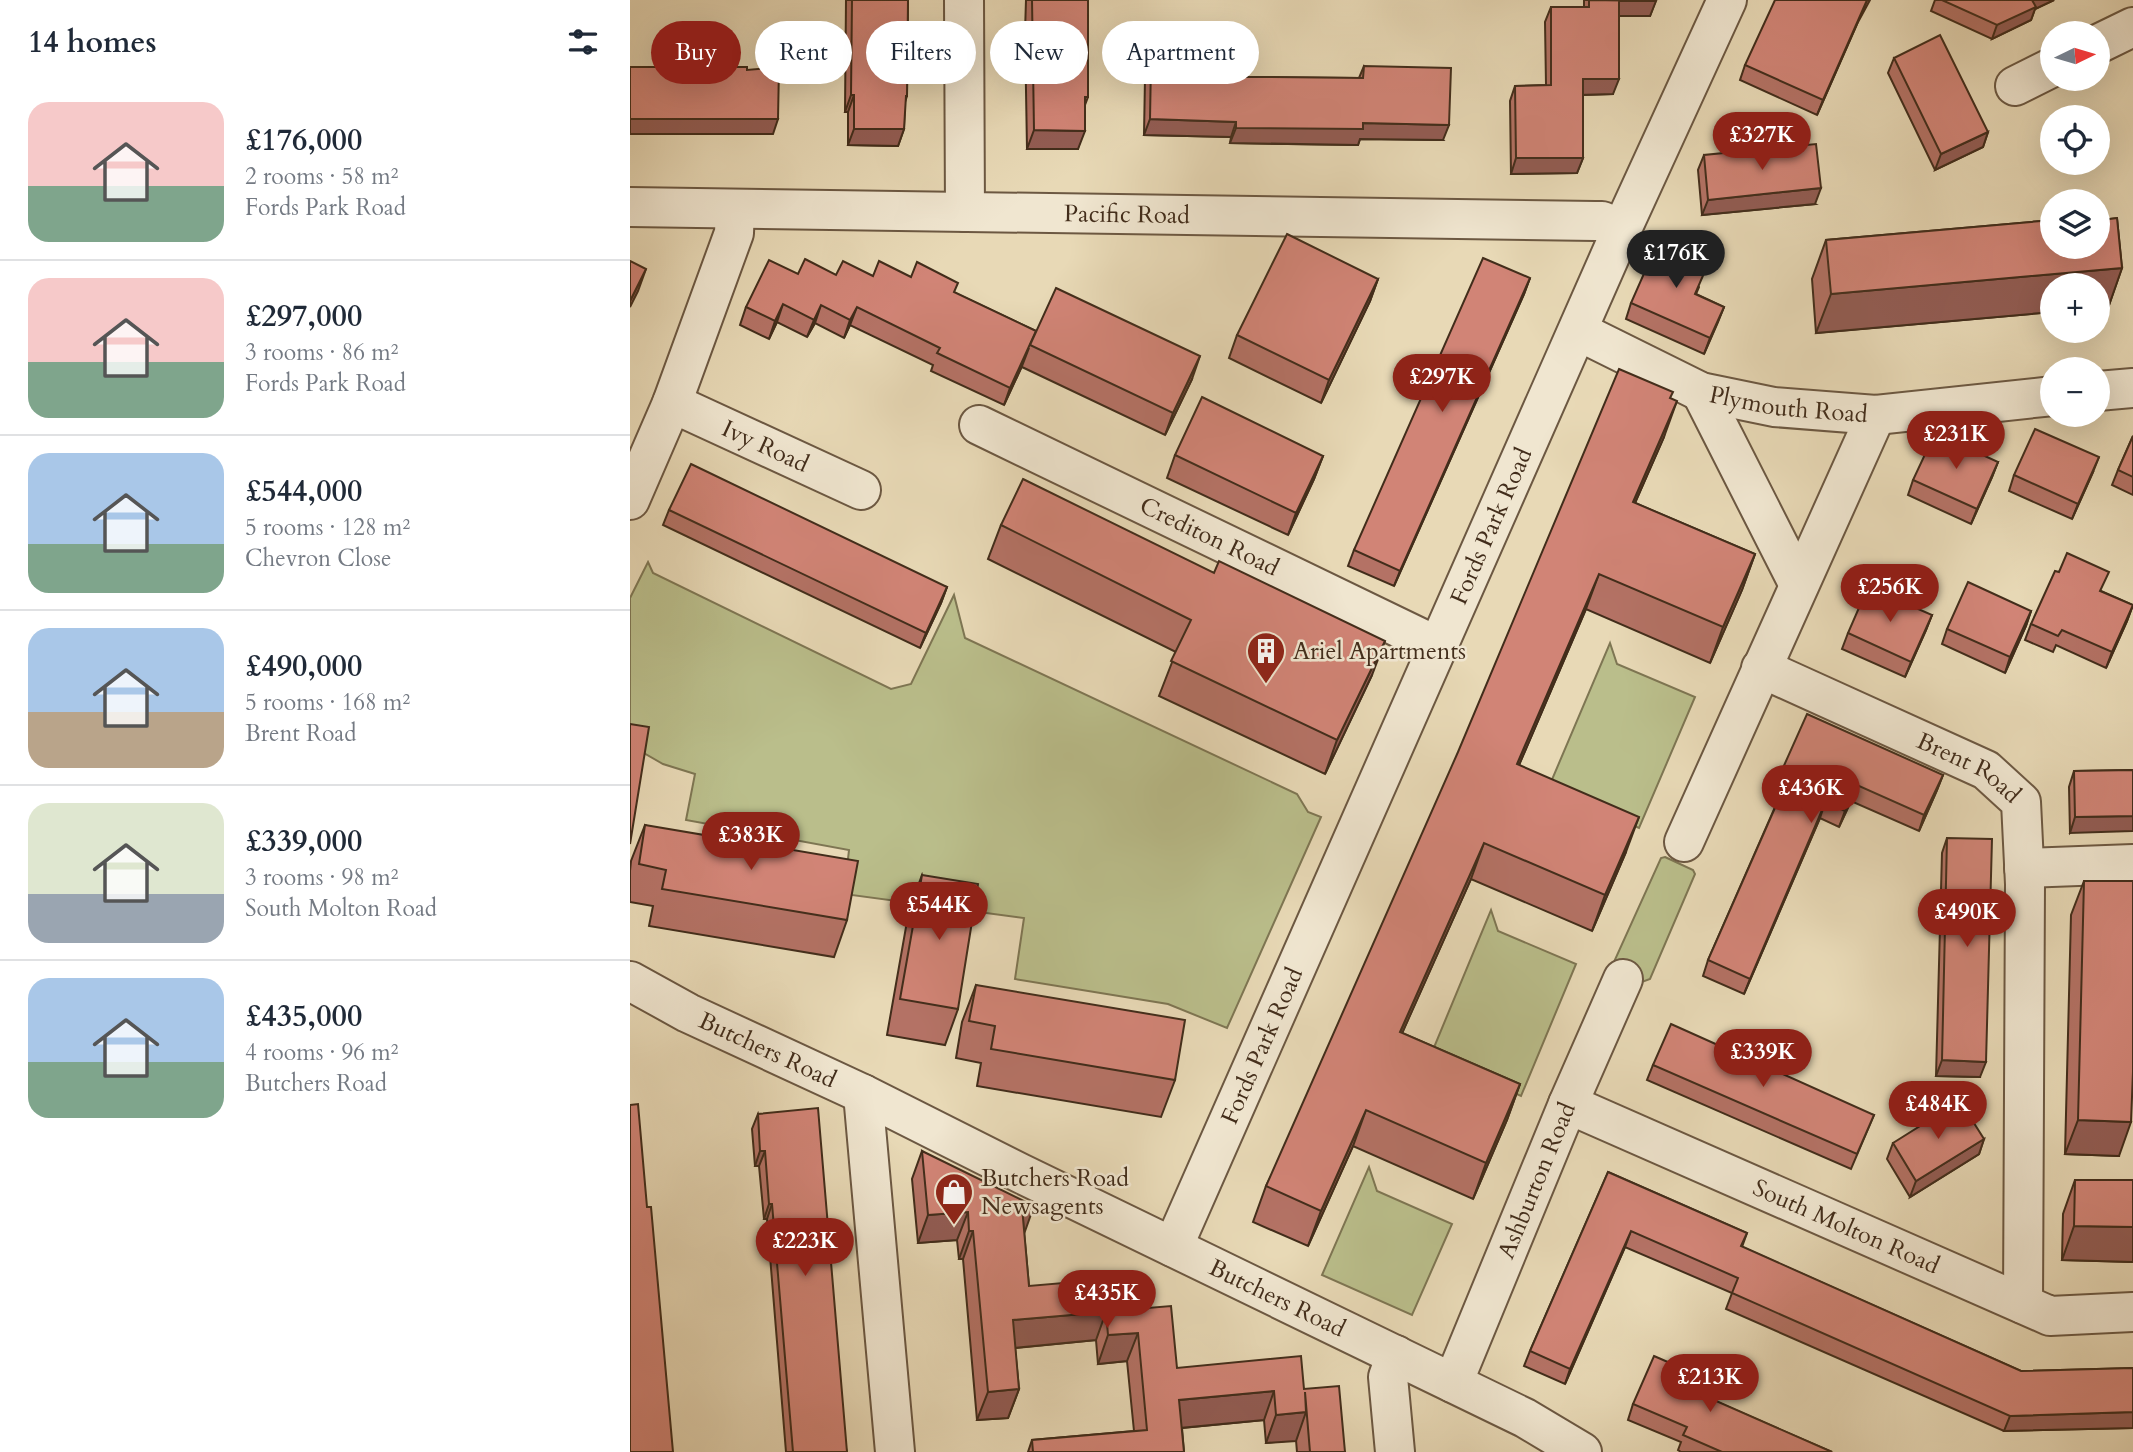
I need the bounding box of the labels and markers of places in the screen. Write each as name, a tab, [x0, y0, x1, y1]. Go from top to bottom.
pin: £327K	[1713, 113, 1811, 172]
pin: £176K	[1627, 230, 1725, 290]
pin: £297K	[1393, 354, 1491, 414]
pin: £231K	[1907, 412, 2005, 471]
pin: £256K	[1841, 564, 1939, 624]
building icon: Ariel Apartments	[1245, 630, 1287, 685]
place label: Ariel Apartments	[1293, 635, 1466, 668]
pin: £436K	[1762, 766, 1860, 825]
pin: £383K	[702, 812, 800, 872]
pin: £544K	[890, 883, 988, 942]
pin: £490K	[1918, 890, 2016, 949]
pin: £339K	[1714, 1030, 1812, 1089]
pin: £484K	[1889, 1082, 1987, 1141]
place label: Butchers Road Newsagents	[981, 1162, 1129, 1223]
shop icon: Butchers Road Newsagents	[933, 1171, 975, 1226]
pin: £223K	[756, 1218, 854, 1278]
pin: £435K	[1058, 1270, 1156, 1330]
pin: £213K	[1661, 1354, 1759, 1414]

